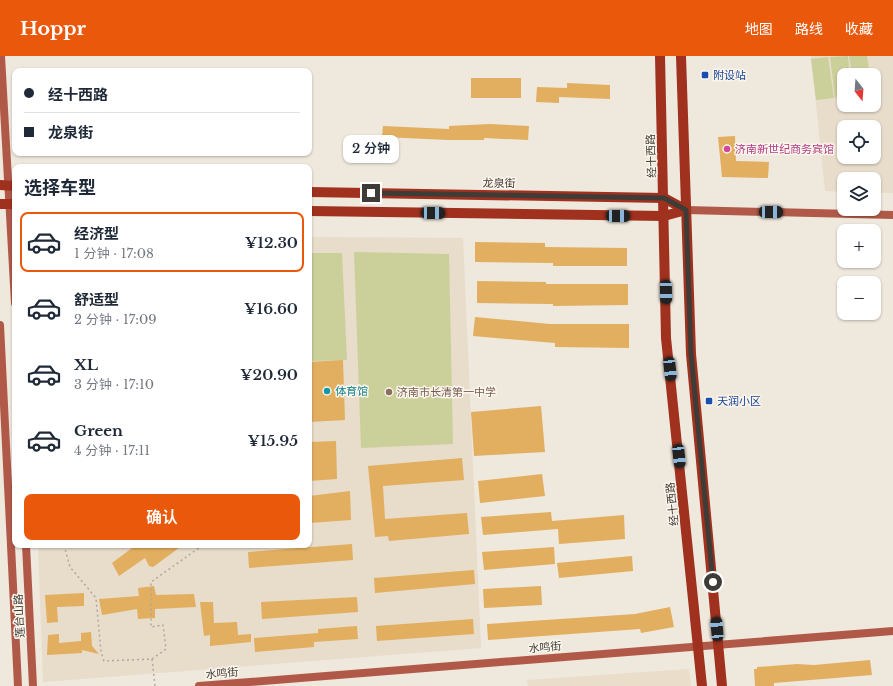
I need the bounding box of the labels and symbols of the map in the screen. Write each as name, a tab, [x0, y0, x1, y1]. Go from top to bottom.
place label: 附设站	[713, 68, 746, 82]
north arrow	[837, 68, 881, 112]
marker: 附设站	[700, 70, 710, 80]
street label: 经十西路	[643, 134, 659, 178]
callout: 2 分钟	[343, 135, 399, 163]
place label: 济南新世纪商务宾馆	[735, 142, 834, 156]
marker: 济南新世纪商务宾馆	[722, 144, 732, 154]
street label: 龙泉街	[482, 176, 516, 190]
route end	[362, 184, 380, 202]
car	[759, 206, 783, 218]
car	[421, 207, 445, 219]
car	[606, 210, 630, 222]
car	[660, 280, 672, 304]
car	[663, 356, 677, 382]
place label: 体育馆	[335, 384, 368, 398]
place label: 济南市长清第一中学	[397, 385, 496, 399]
marker: 体育馆	[322, 386, 332, 396]
marker: 济南市长清第一中学	[384, 387, 394, 397]
place label: 天润小区	[717, 394, 761, 408]
marker: 天润小区	[704, 396, 714, 406]
car	[672, 443, 686, 469]
street label: 经十西路	[663, 481, 681, 527]
route start	[704, 573, 722, 591]
street label: 莲台山路	[11, 594, 27, 638]
car	[710, 617, 724, 641]
street label: 水鸣街	[528, 639, 562, 655]
street label: 水鸣街	[205, 665, 239, 681]

